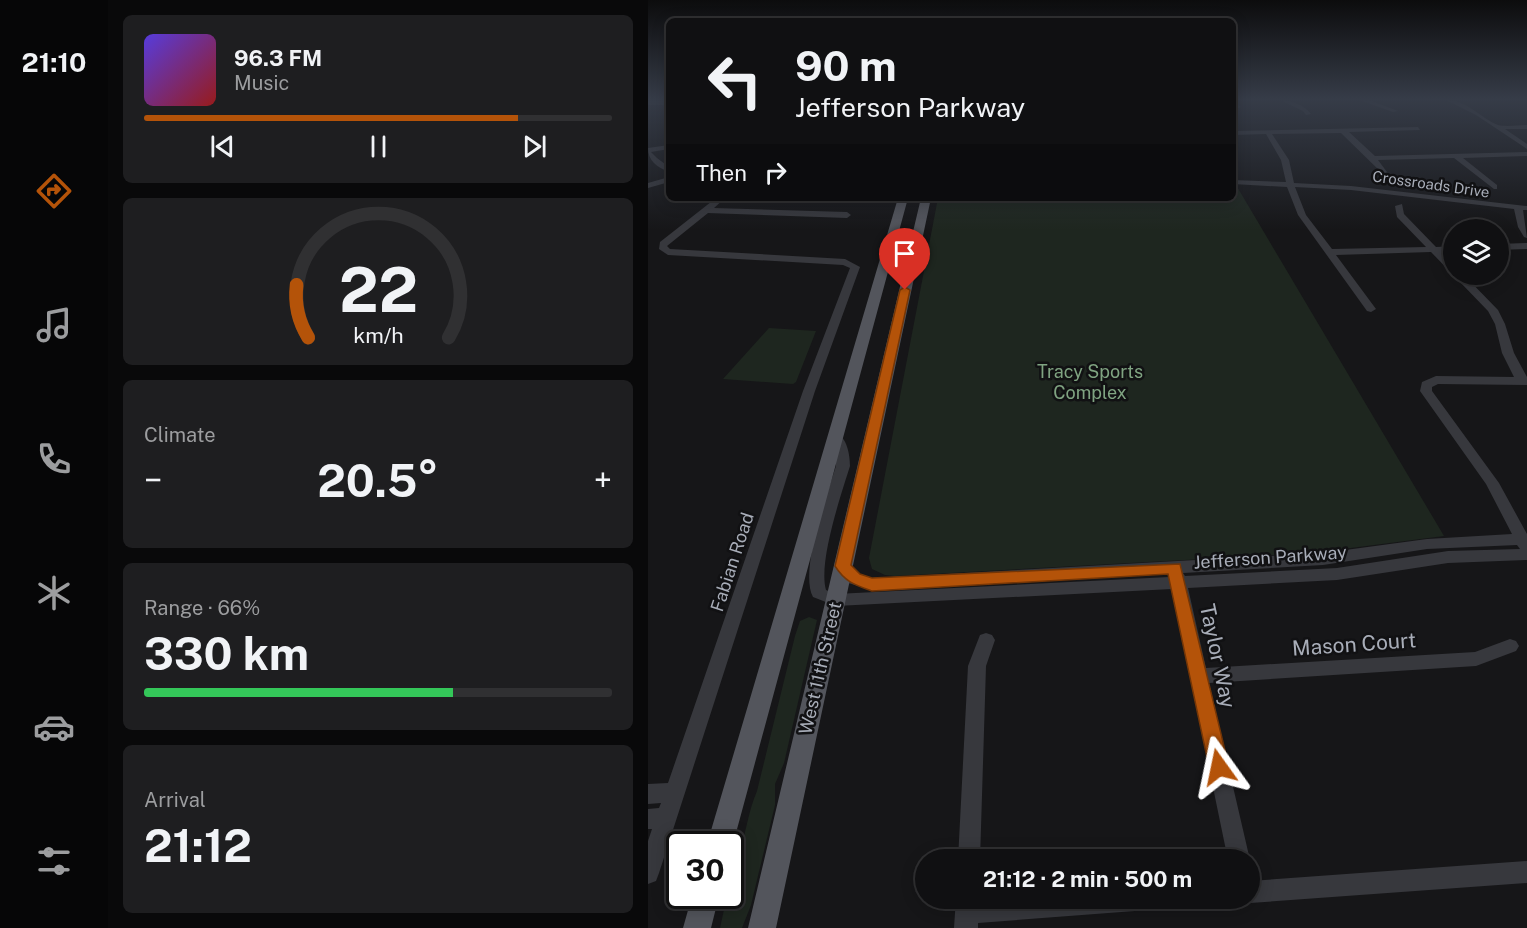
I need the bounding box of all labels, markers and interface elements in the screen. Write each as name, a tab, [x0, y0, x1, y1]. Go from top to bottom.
text: 90 m	[795, 41, 897, 90]
icon: left	[696, 42, 774, 120]
text: 96.3 FM	[234, 45, 322, 71]
text: 21:10	[22, 46, 86, 78]
text: Music	[234, 71, 289, 95]
text: Jefferson Parkway	[795, 91, 1025, 123]
icon: previous	[206, 130, 239, 163]
icon: pause	[362, 130, 395, 163]
icon: next	[518, 130, 551, 163]
icon: right	[759, 156, 792, 189]
text: Then	[696, 160, 747, 186]
street label: Crossroads Drive	[1371, 167, 1491, 201]
icon: directions	[33, 170, 75, 212]
map controls	[1443, 219, 1509, 285]
button: layers	[1443, 219, 1509, 285]
pin	[879, 228, 930, 290]
icon: arrive	[888, 237, 921, 270]
text: 22	[338, 254, 418, 327]
icon: music	[33, 304, 75, 346]
text: km/h	[353, 324, 403, 349]
park label: Tracy Sports Complex	[1037, 361, 1143, 403]
text: Climate	[144, 423, 216, 447]
icon: phone	[33, 438, 75, 480]
text: 20.5°	[317, 454, 439, 507]
text: −	[144, 461, 162, 499]
text: +	[594, 461, 612, 499]
street label: Fabian Road	[706, 510, 758, 614]
street label: Jefferson Parkway	[1193, 541, 1348, 573]
icon: climate	[33, 572, 75, 614]
text: Range · 66%	[144, 596, 260, 620]
street label: West 11th Street	[795, 600, 845, 736]
street label: Taylor Way	[1195, 602, 1241, 710]
text: 330 km	[144, 627, 309, 680]
street label: Mason Court	[1291, 627, 1417, 661]
icon: car	[33, 706, 75, 748]
position arrow	[1187, 735, 1251, 799]
text: Arrival	[144, 788, 206, 812]
text: 21:12	[144, 819, 252, 872]
speed limit sign: 30	[666, 831, 744, 909]
icon: filters	[33, 840, 75, 882]
text: 21:12 · 2 min · 500 m	[983, 866, 1192, 892]

